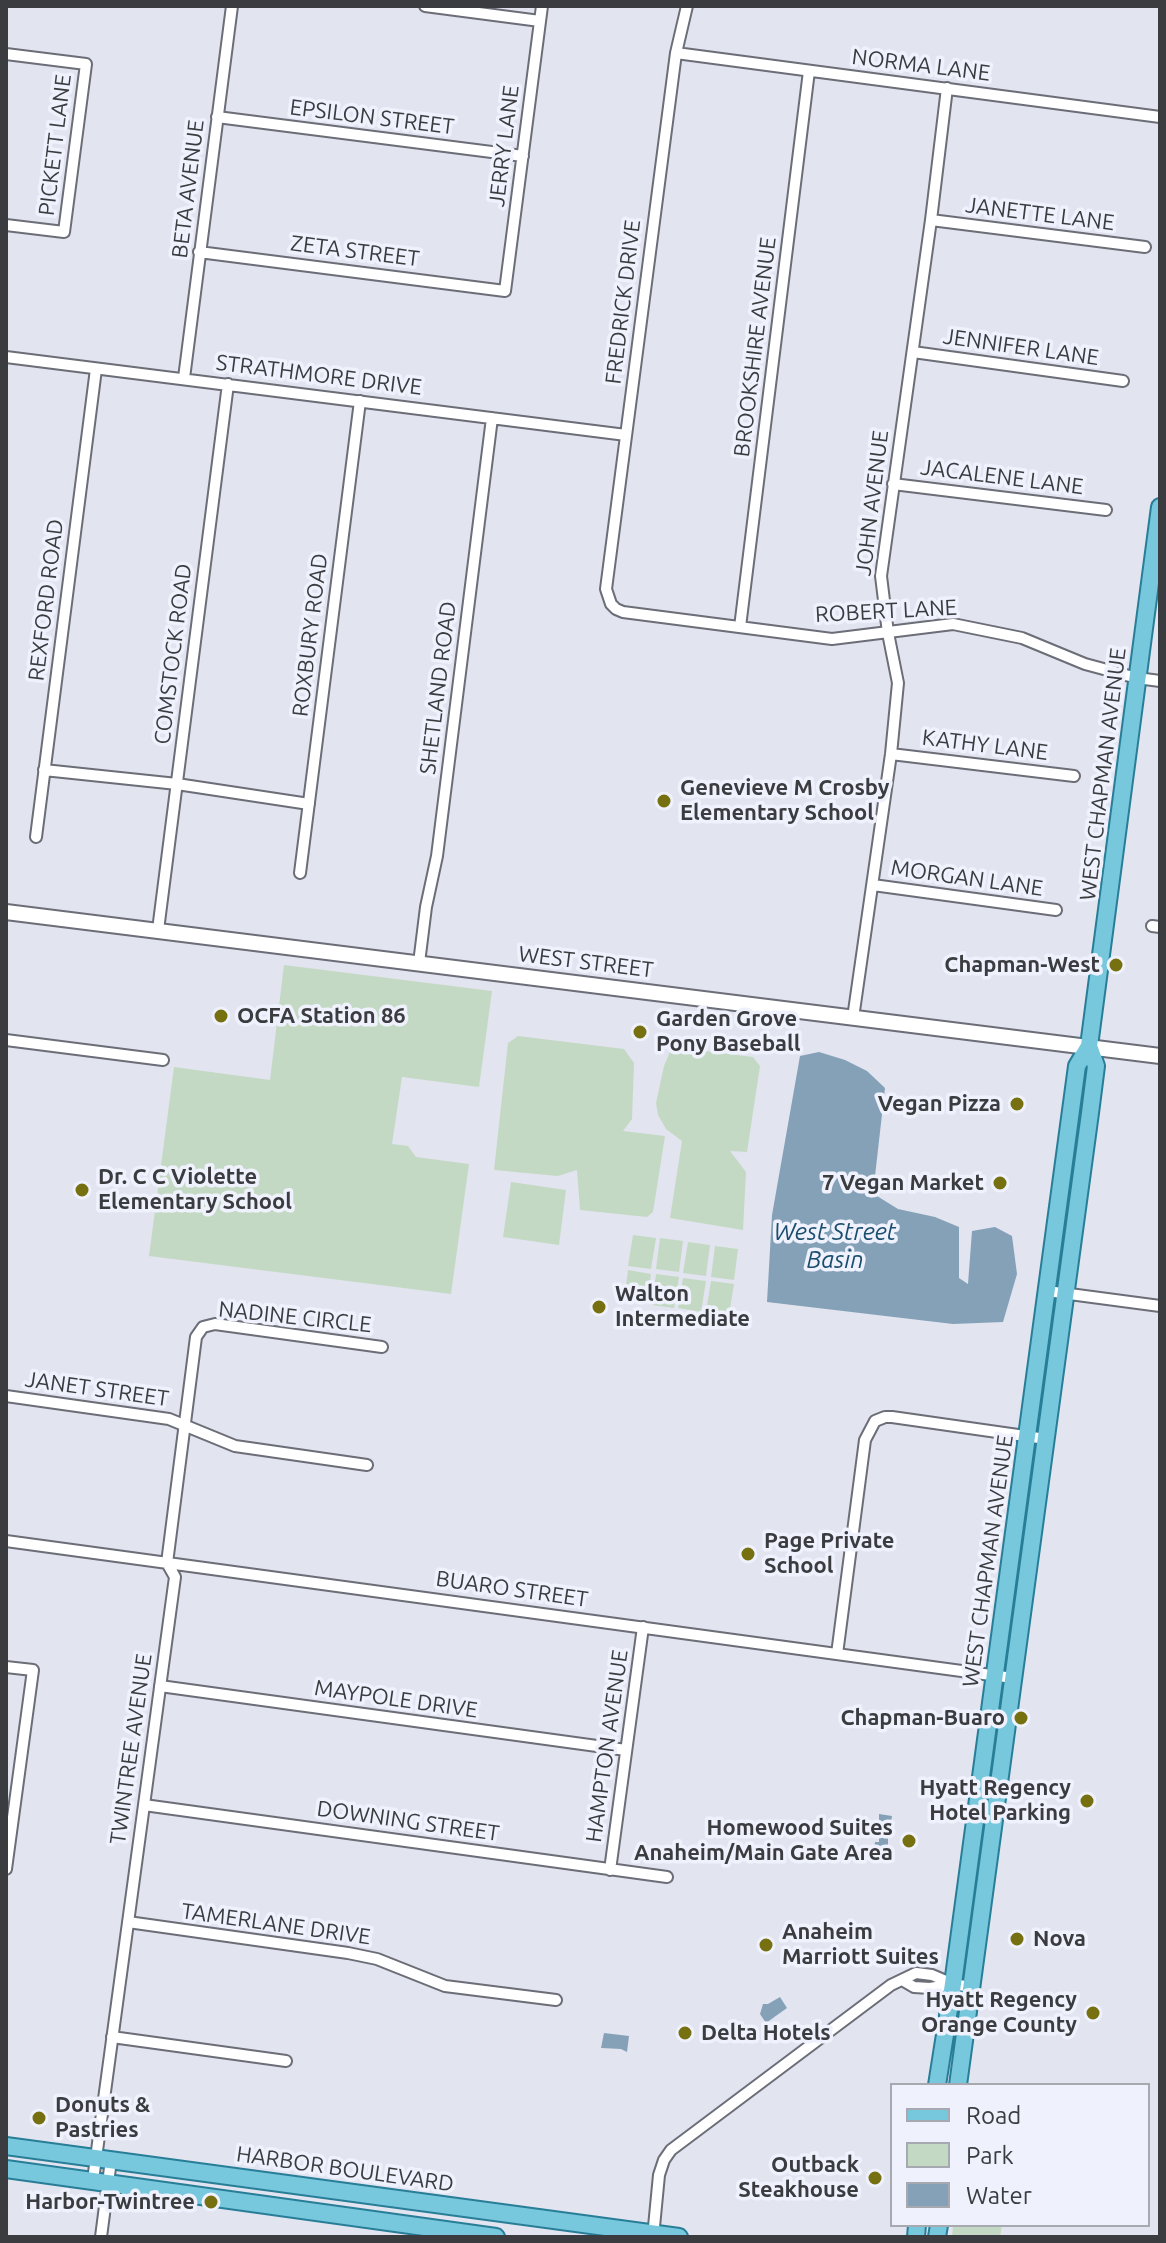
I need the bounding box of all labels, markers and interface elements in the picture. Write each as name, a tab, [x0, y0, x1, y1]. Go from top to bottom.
street label: NORMA LANE	[850, 43, 992, 87]
street label: PICKETT LANE	[33, 73, 77, 217]
street label: JERRY LANE	[483, 84, 525, 208]
street label: EPSILON STREET	[288, 94, 456, 140]
street label: BETA AVENUE	[166, 118, 210, 260]
street label: JANETTE LANE	[964, 192, 1116, 236]
street label: FREDRICK DRIVE	[600, 218, 646, 386]
street label: ZETA STREET	[289, 230, 421, 272]
street label: BROOKSHIRE AVENUE	[728, 236, 782, 458]
street label: JENNIFER LANE	[941, 323, 1101, 371]
street label: STRATHMORE DRIVE	[215, 349, 423, 401]
street label: JOHN AVENUE	[850, 429, 894, 577]
street label: JACALENE LANE	[919, 454, 1085, 500]
street label: REXFORD ROAD	[23, 518, 69, 682]
street label: ROXBURY ROAD	[287, 552, 333, 718]
street label: COMSTOCK ROAD	[149, 562, 197, 746]
street label: ROBERT LANE	[814, 594, 958, 628]
street label: SHETLAND ROAD	[414, 600, 462, 776]
street label: WEST CHAPMAN AVENUE	[1074, 646, 1132, 902]
street label: KATHY LANE	[921, 724, 1049, 766]
place label: Genevieve M Crosby Elementary School	[680, 775, 889, 826]
marker: Genevieve M Crosby Elementary School	[655, 792, 673, 810]
street label: MORGAN LANE	[889, 854, 1045, 902]
street label: WEST STREET	[517, 941, 655, 983]
place label: Chapman-West	[944, 952, 1100, 978]
marker: Chapman-West	[1107, 956, 1125, 974]
place label: OCFA Station 86	[237, 1003, 406, 1029]
place label: Garden Grove Pony Baseball	[656, 1006, 800, 1058]
marker: OCFA Station 86	[212, 1007, 230, 1025]
marker: Garden Grove Pony Baseball	[631, 1023, 649, 1041]
place label: Vegan Pizza	[878, 1091, 1001, 1117]
marker: Vegan Pizza	[1008, 1095, 1026, 1113]
place label: Dr. C C Violette Elementary School	[98, 1164, 292, 1216]
place label: 7 Vegan Market	[822, 1170, 984, 1196]
marker: 7 Vegan Market	[991, 1174, 1009, 1192]
marker: Dr. C C Violette Elementary School	[73, 1181, 91, 1199]
water label: West Street Basin	[774, 1218, 896, 1274]
place label: Walton Intermediate	[615, 1281, 750, 1332]
street label: NADINE CIRCLE	[217, 1296, 373, 1338]
marker: Walton Intermediate	[590, 1298, 608, 1316]
street label: JANET STREET	[23, 1366, 171, 1412]
street label: WEST CHAPMAN AVENUE	[957, 1433, 1019, 1689]
place label: Page Private School	[764, 1528, 895, 1580]
marker: Page Private School	[739, 1545, 757, 1563]
street label: BUARO STREET	[434, 1565, 590, 1613]
street label: HAMPTON AVENUE	[580, 1648, 634, 1844]
street label: TWINTREE AVENUE	[105, 1652, 157, 1846]
street label: MAYPOLE DRIVE	[313, 1674, 479, 1724]
place label: Chapman-Buaro	[840, 1705, 1005, 1731]
marker: Chapman-Buaro	[1012, 1709, 1030, 1727]
place label: Hyatt Regency Hotel Parking	[920, 1775, 1071, 1826]
marker: Hyatt Regency Hotel Parking	[1078, 1792, 1096, 1810]
street label: DOWNING STREET	[315, 1795, 501, 1847]
place label: Homewood Suites Anaheim/Main Gate Area	[634, 1815, 893, 1866]
marker: Homewood Suites Anaheim/Main Gate Area	[900, 1832, 918, 1850]
street label: TAMERLANE DRIVE	[180, 1898, 372, 1950]
place label: Anaheim Marriott Suites	[782, 1919, 939, 1970]
place label: Nova	[1033, 1926, 1086, 1952]
marker: Nova	[1008, 1930, 1026, 1948]
marker: Anaheim Marriott Suites	[757, 1936, 775, 1954]
place label: Hyatt Regency Orange County	[921, 1987, 1077, 2038]
marker: Hyatt Regency Orange County	[1084, 2004, 1102, 2022]
place label: Delta Hotels	[701, 2020, 831, 2046]
marker: Delta Hotels	[676, 2024, 694, 2042]
legend	[890, 2083, 1150, 2227]
place label: Donuts & Pastries	[55, 2092, 150, 2144]
text: Road	[966, 2102, 1021, 2129]
marker: Donuts & Pastries	[30, 2109, 48, 2127]
street label: HARBOR BOULEVARD	[235, 2141, 455, 2197]
text: Park	[966, 2142, 1014, 2169]
place label: Outback Steakhouse	[738, 2152, 859, 2204]
marker: Outback Steakhouse	[866, 2169, 884, 2187]
text: Water	[966, 2182, 1032, 2209]
place label: Harbor-Twintree	[25, 2189, 195, 2215]
marker: Harbor-Twintree	[202, 2193, 220, 2211]

